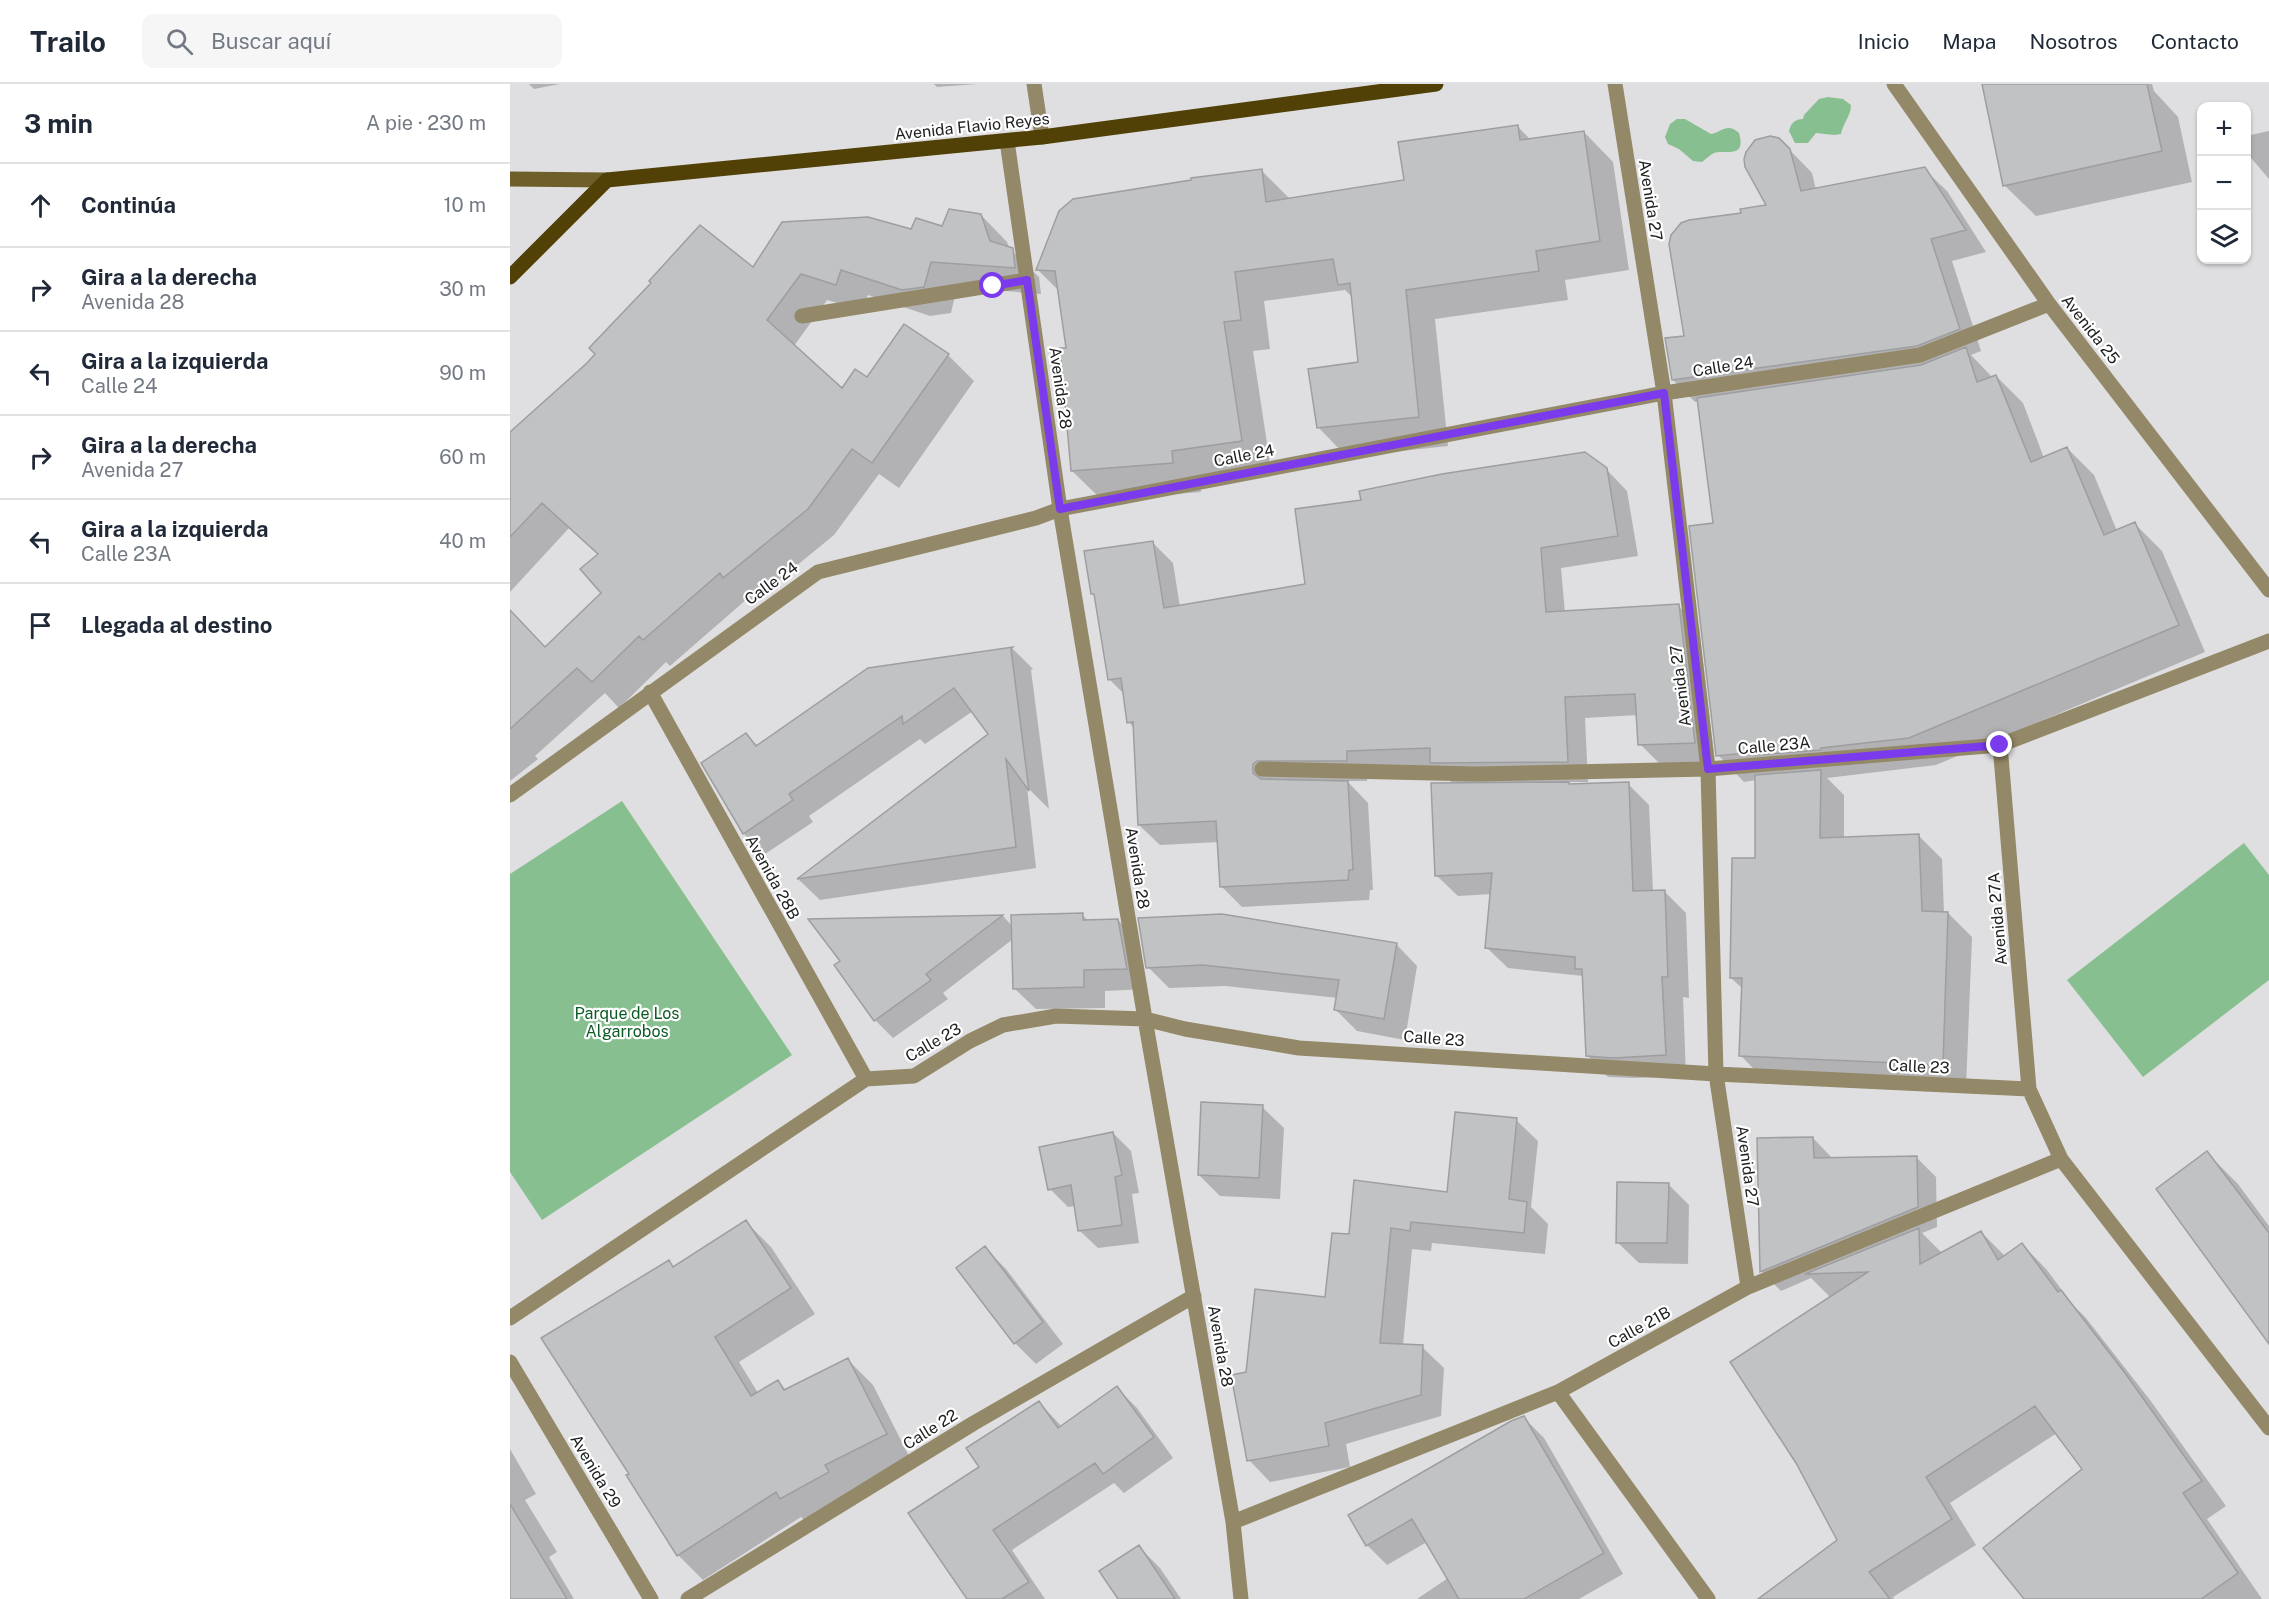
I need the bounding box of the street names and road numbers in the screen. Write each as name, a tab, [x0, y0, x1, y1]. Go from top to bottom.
street label: Avenida Flavio Reyes	[894, 109, 1050, 144]
street label: Avenida 27	[1635, 158, 1666, 242]
street label: Avenida 25	[2058, 291, 2124, 368]
street label: Avenida 28	[1045, 346, 1076, 430]
street label: Calle 24	[1691, 352, 1755, 381]
street label: Calle 24	[1212, 440, 1276, 471]
street label: Calle 24	[741, 558, 802, 609]
street label: Avenida 27	[1666, 644, 1695, 728]
street label: Calle 23A	[1737, 733, 1811, 758]
street label: Avenida 28	[1122, 826, 1153, 910]
street label: Avenida 28B	[742, 832, 804, 923]
street label: Avenida 27A	[1984, 872, 2011, 966]
street label: Calle 23	[902, 1019, 965, 1066]
street label: Calle 23	[1403, 1027, 1465, 1050]
street label: Calle 23	[1888, 1055, 1950, 1078]
street label: Avenida 27	[1732, 1124, 1763, 1208]
street label: Calle 21B	[1605, 1303, 1674, 1352]
street label: Avenida 28	[1204, 1304, 1237, 1388]
street label: Calle 22	[899, 1405, 961, 1454]
street label: Avenida 29	[566, 1431, 625, 1511]

